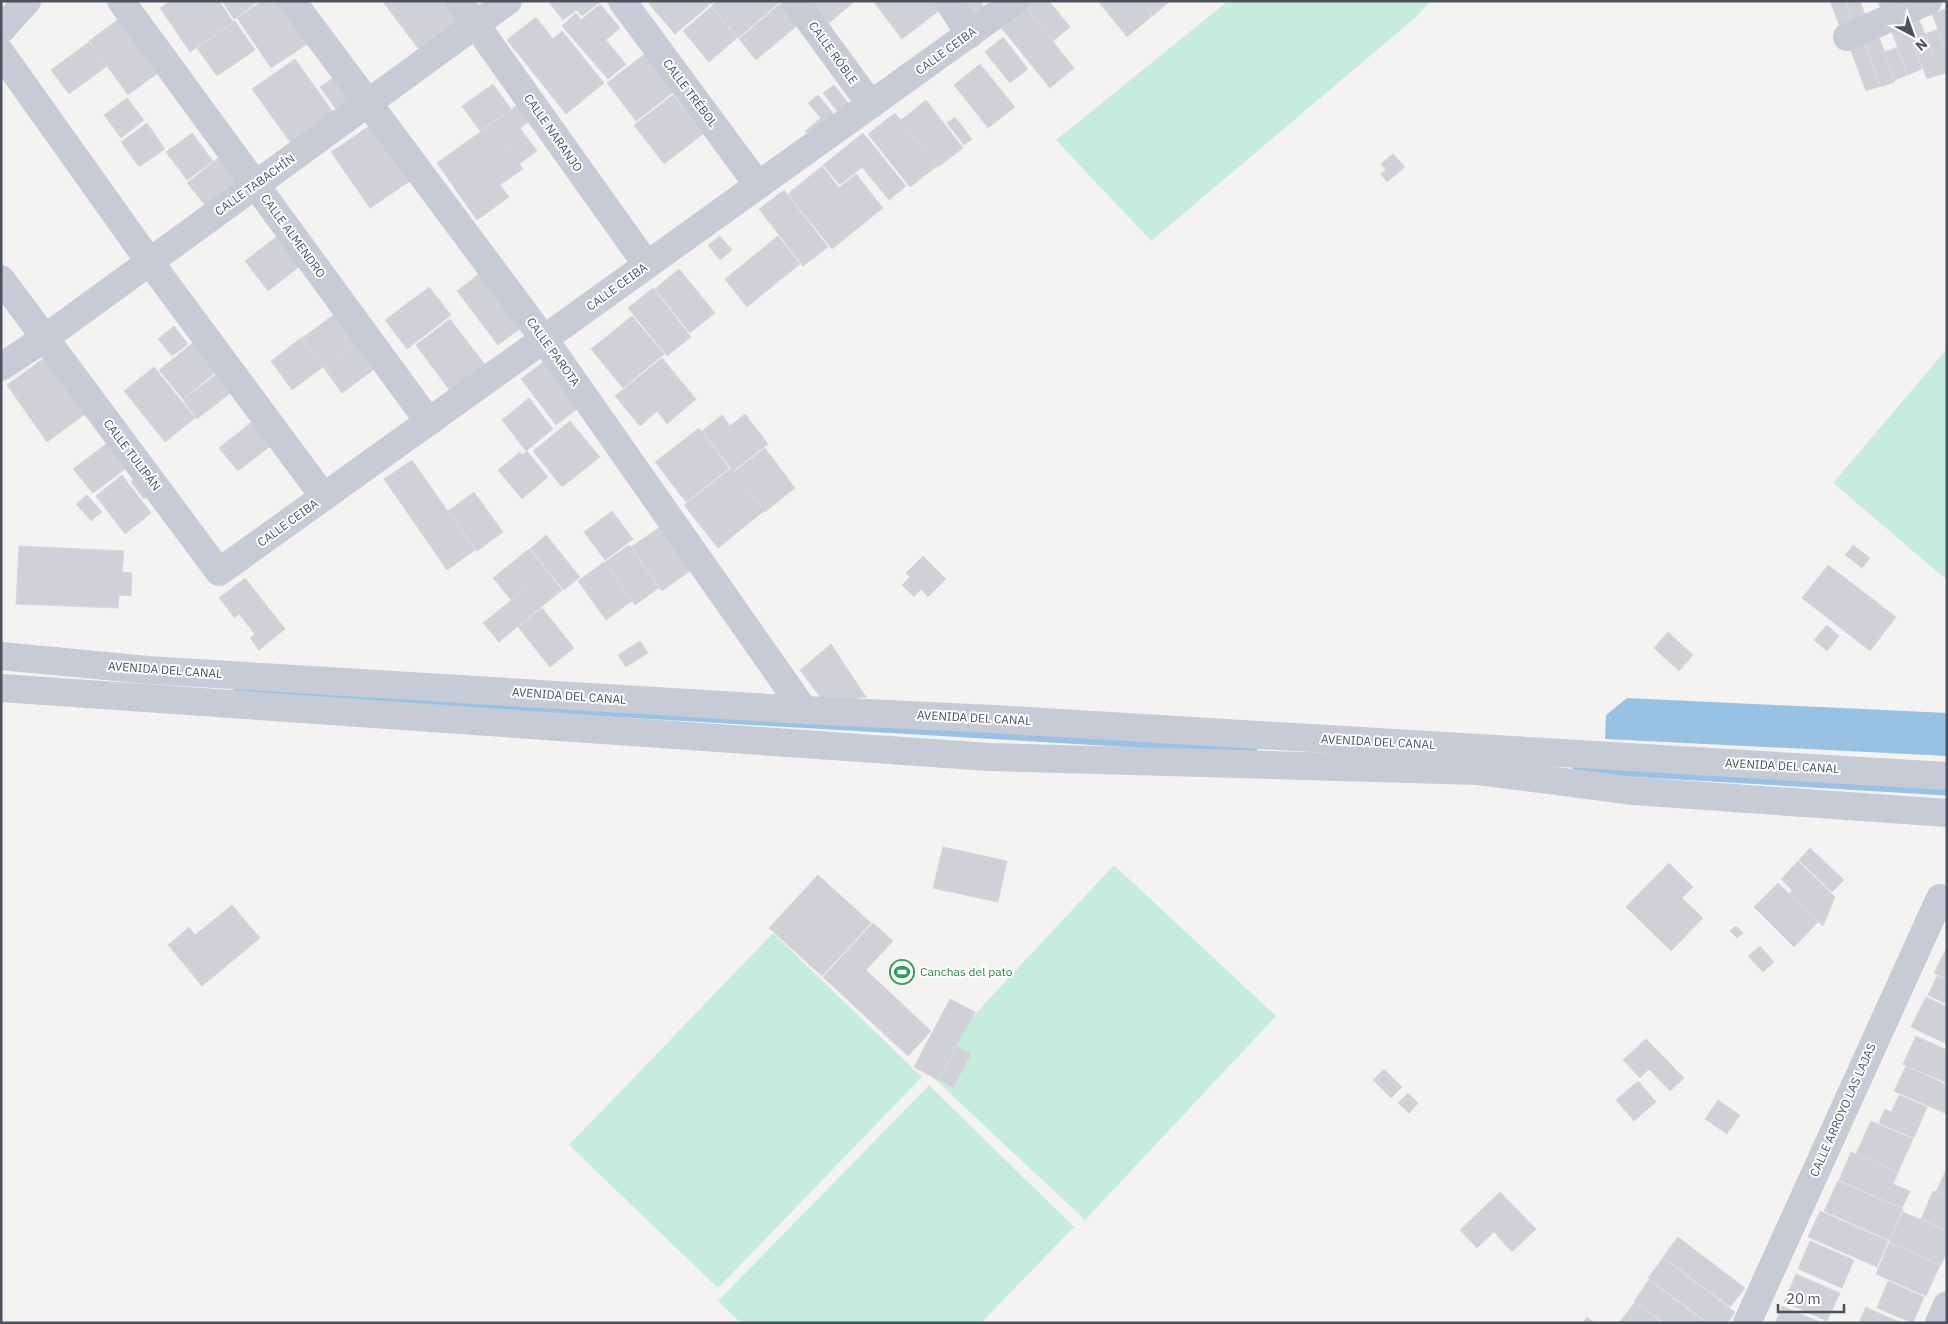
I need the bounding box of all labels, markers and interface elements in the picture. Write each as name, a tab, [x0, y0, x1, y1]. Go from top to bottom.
north arrow	[1888, 10, 1938, 60]
street label: CALLE RÓBLE	[806, 18, 861, 87]
street label: CALLE CEIBA	[912, 23, 979, 78]
text: N	[1912, 35, 1931, 55]
street label: CALLE TRÉBOL	[660, 56, 721, 130]
street label: CALLE NARANJO	[521, 91, 586, 175]
street label: CALLE TABACHÍN	[212, 151, 298, 219]
street label: CALLE ALMENDRO	[258, 191, 329, 281]
street label: CALLE CEIBA	[583, 259, 650, 314]
street label: CALLE PAROTA	[524, 315, 583, 389]
street label: CALLE TULIPÁN	[101, 416, 164, 493]
street label: CALLE CEIBA	[254, 495, 321, 550]
street label: AVENIDA DEL CANAL	[107, 658, 223, 681]
street label: AVENIDA DEL CANAL	[511, 684, 627, 707]
street label: AVENIDA DEL CANAL	[916, 707, 1032, 728]
street label: AVENIDA DEL CANAL	[1320, 731, 1436, 752]
street label: AVENIDA DEL CANAL	[1724, 755, 1840, 776]
sports icon: Canchas del pato	[889, 959, 915, 985]
place label: Canchas del pato	[920, 964, 1013, 979]
street label: CALLE ARROYO LAS LAJAS	[1806, 1041, 1879, 1179]
scale bar	[1778, 1282, 1844, 1314]
text: 20 m	[1786, 1289, 1821, 1308]

